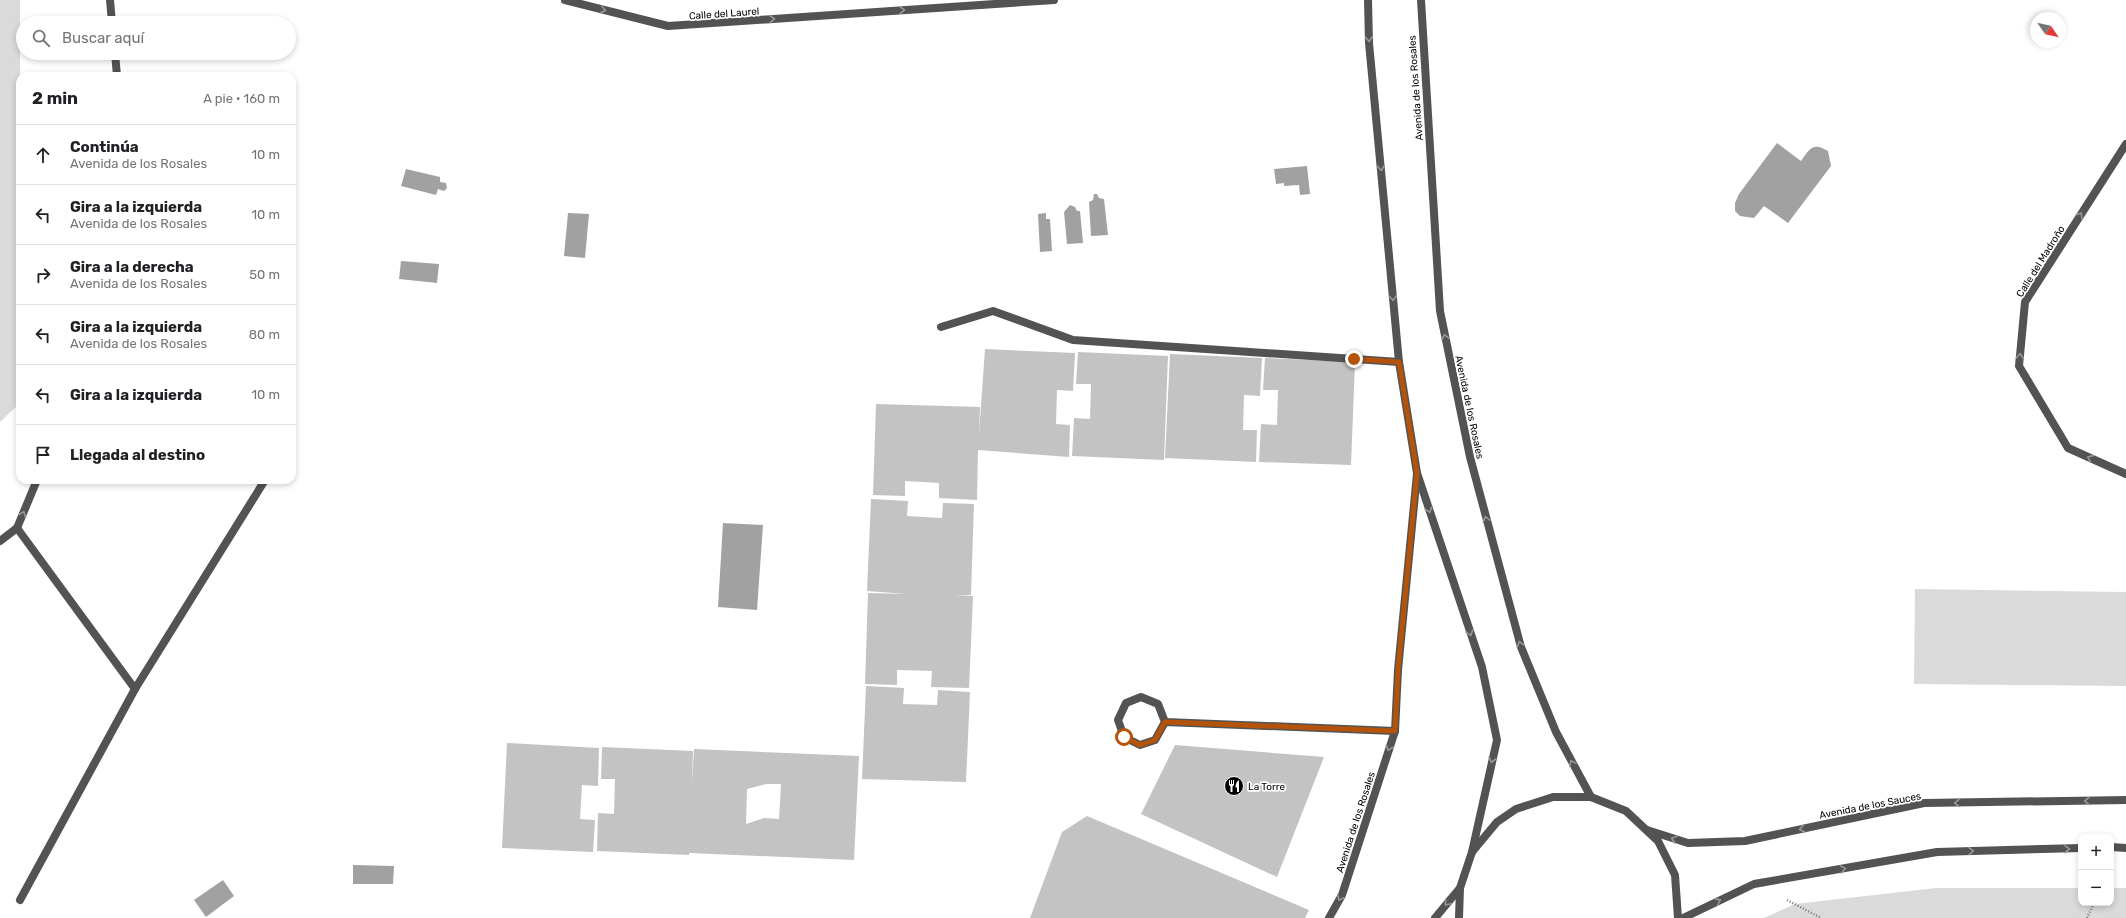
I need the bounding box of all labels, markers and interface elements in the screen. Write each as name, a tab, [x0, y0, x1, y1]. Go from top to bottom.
one-way arrow	[599, 5, 606, 13]
street label: Calle del Laurel	[689, 6, 760, 22]
one-way arrow	[899, 6, 905, 15]
north arrow	[2030, 12, 2066, 48]
one-way arrow	[769, 15, 775, 24]
search box	[16, 16, 296, 60]
icon: search	[30, 27, 52, 49]
text: Buscar aquí	[62, 29, 144, 47]
street label: Avenida de los Rosales	[1406, 35, 1426, 141]
one-way arrow	[1365, 36, 1374, 42]
text: 2 min	[32, 88, 78, 108]
text: A pie · 160 m	[203, 91, 280, 106]
text: Continúa	[70, 138, 139, 156]
icon: ahead	[32, 144, 54, 166]
text: 10 m	[251, 147, 280, 162]
text: Avenida de los Rosales	[70, 156, 207, 171]
one-way arrow	[1376, 165, 1385, 171]
text: Gira a la izquierda	[70, 198, 202, 216]
icon: left	[32, 204, 54, 226]
text: 10 m	[251, 207, 280, 222]
one-way arrow	[2076, 212, 2083, 219]
text: Avenida de los Rosales	[70, 216, 207, 231]
street label: Calle del Madroño	[2014, 223, 2068, 300]
text: Gira a la derecha	[70, 258, 194, 276]
icon: right	[32, 264, 54, 286]
text: 50 m	[249, 267, 280, 282]
text: Avenida de los Rosales	[70, 276, 207, 291]
one-way arrow	[1388, 295, 1397, 301]
text: Gira a la izquierda	[70, 318, 202, 336]
icon: left	[32, 324, 54, 346]
text: 80 m	[249, 327, 280, 342]
one-way arrow	[1442, 334, 1450, 340]
text: Avenida de los Rosales	[70, 336, 207, 351]
route end	[1345, 350, 1363, 368]
one-way arrow	[2015, 353, 2024, 359]
street label: Avenida de los Rosales	[1452, 354, 1486, 460]
icon: left	[32, 384, 54, 406]
text: Gira a la izquierda	[70, 386, 202, 404]
text: 10 m	[251, 387, 280, 402]
icon: arrive	[32, 444, 54, 466]
text: Llegada al destino	[70, 446, 205, 464]
one-way arrow	[2087, 455, 2095, 463]
one-way arrow	[1425, 506, 1433, 513]
one-way arrow	[18, 511, 26, 518]
one-way arrow	[1482, 515, 1491, 522]
one-way arrow	[1466, 630, 1474, 637]
one-way arrow	[1516, 641, 1525, 648]
route start	[1115, 728, 1133, 746]
one-way arrow	[1385, 744, 1394, 751]
one-way arrow	[1489, 756, 1497, 763]
one-way arrow	[1570, 760, 1577, 767]
street label: Avenida de los Rosales	[1334, 770, 1378, 874]
restaurant icon: La Torre	[1223, 775, 1245, 797]
place label: La Torre	[1248, 781, 1285, 793]
street label: Avenida de los Sauces	[1818, 790, 1922, 822]
one-way arrow	[2084, 797, 2090, 805]
one-way arrow	[1954, 799, 1960, 807]
one-way arrow	[1799, 824, 1805, 832]
map controls	[2078, 834, 2114, 906]
button: +	[2078, 834, 2114, 870]
one-way arrow	[1670, 835, 1677, 844]
one-way arrow	[2064, 844, 2070, 853]
one-way arrow	[1968, 847, 1974, 856]
one-way arrow	[1839, 865, 1846, 873]
button: −	[2078, 870, 2114, 906]
one-way arrow	[1337, 894, 1345, 902]
one-way arrow	[1713, 898, 1721, 906]
one-way arrow	[1445, 899, 1452, 906]

